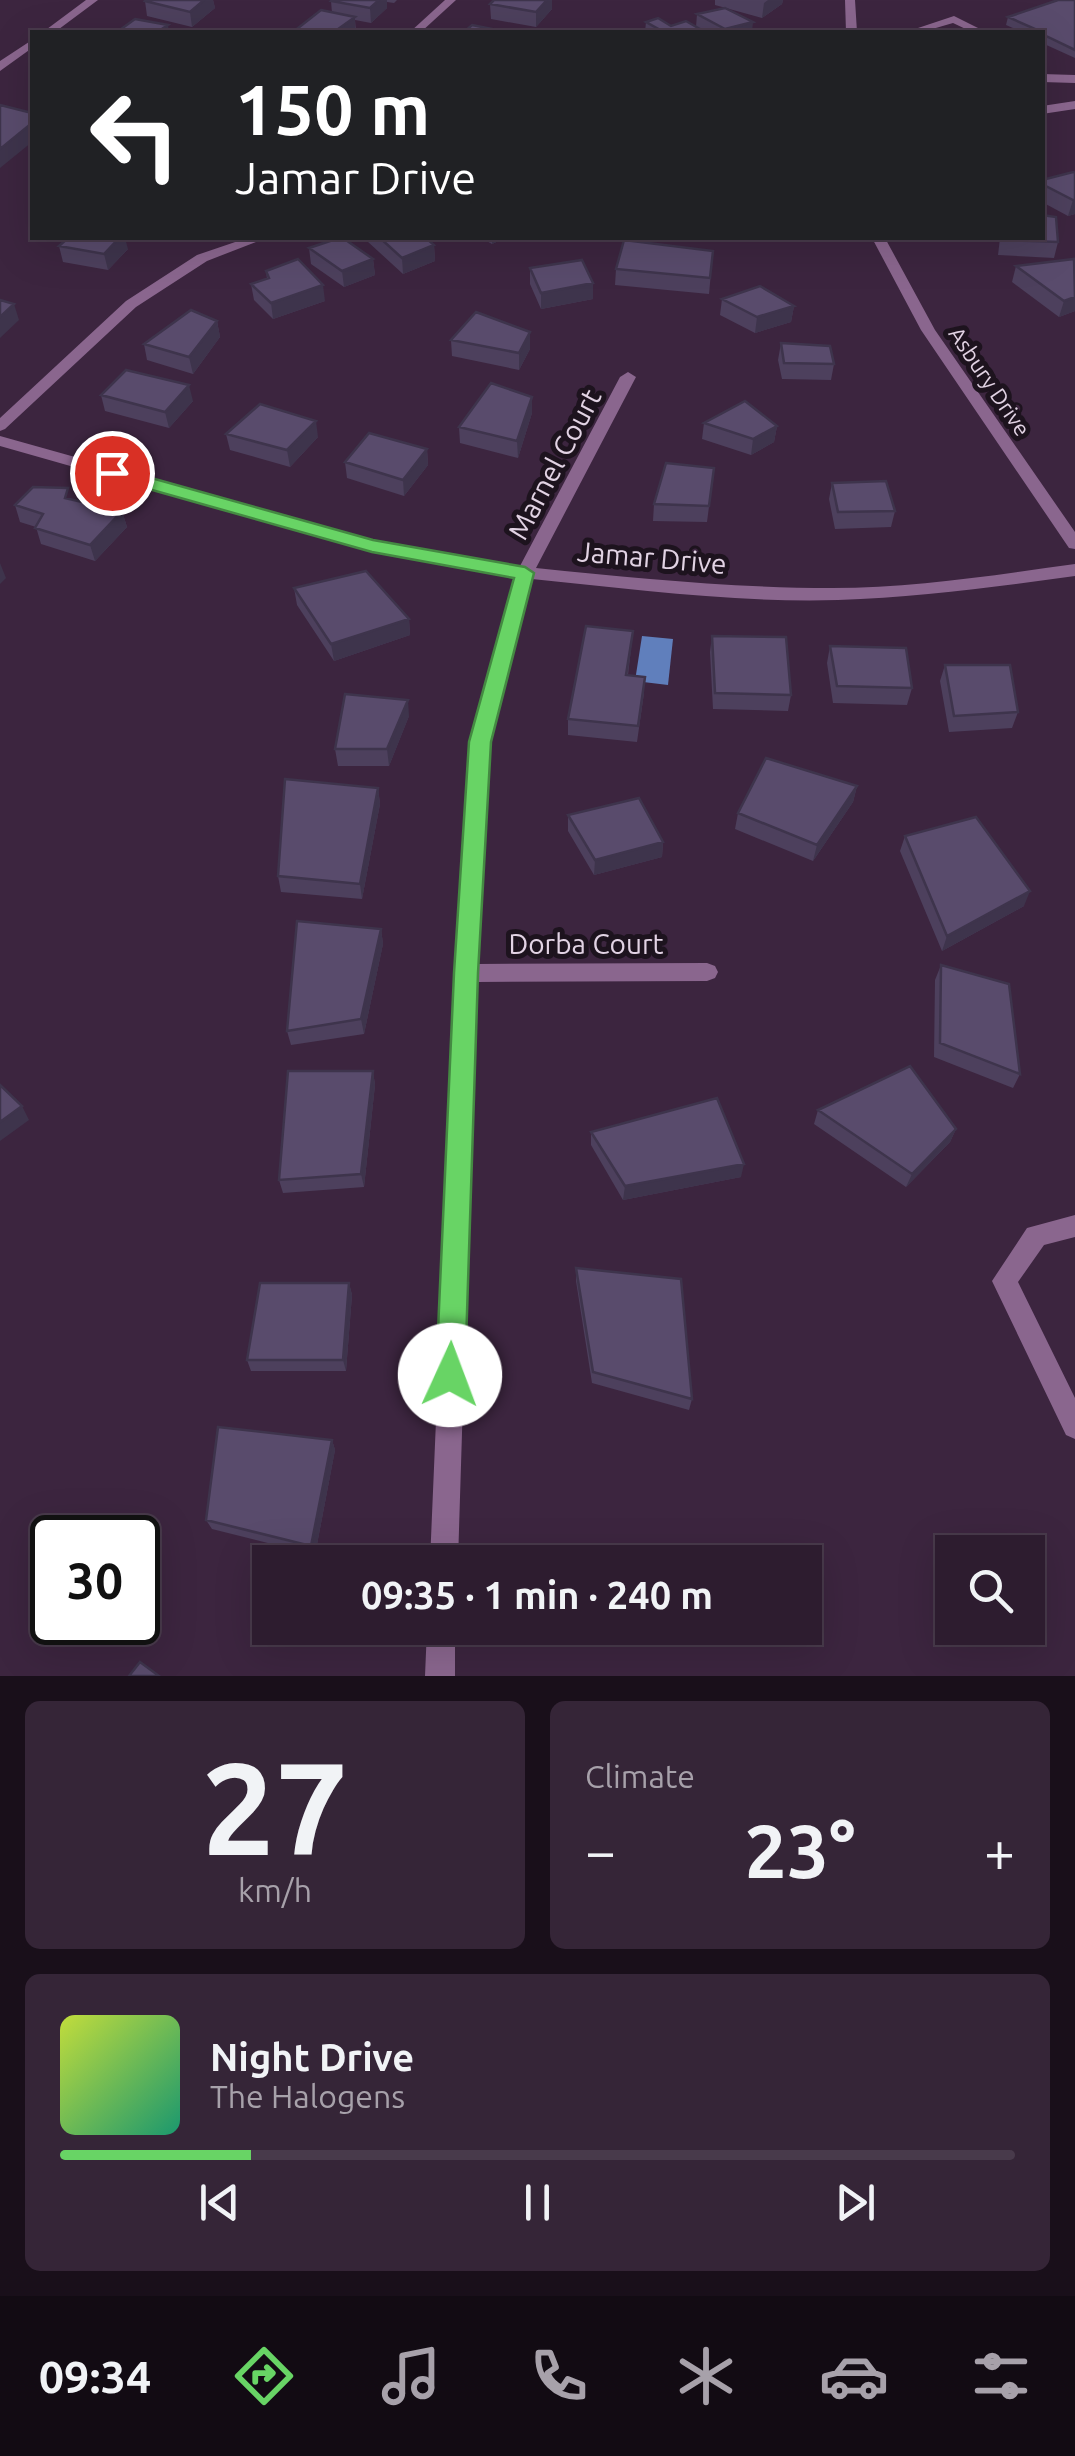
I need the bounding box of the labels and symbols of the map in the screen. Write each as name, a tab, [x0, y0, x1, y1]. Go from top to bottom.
street label: Asbury Drive	[944, 322, 1036, 440]
street label: Marnel Court	[501, 384, 607, 544]
pin	[70, 431, 155, 516]
street label: Jamar Drive	[576, 535, 728, 579]
street label: Dorba Court	[508, 928, 664, 959]
position arrow	[398, 1323, 502, 1427]
speed limit sign: 30	[30, 1515, 160, 1645]

